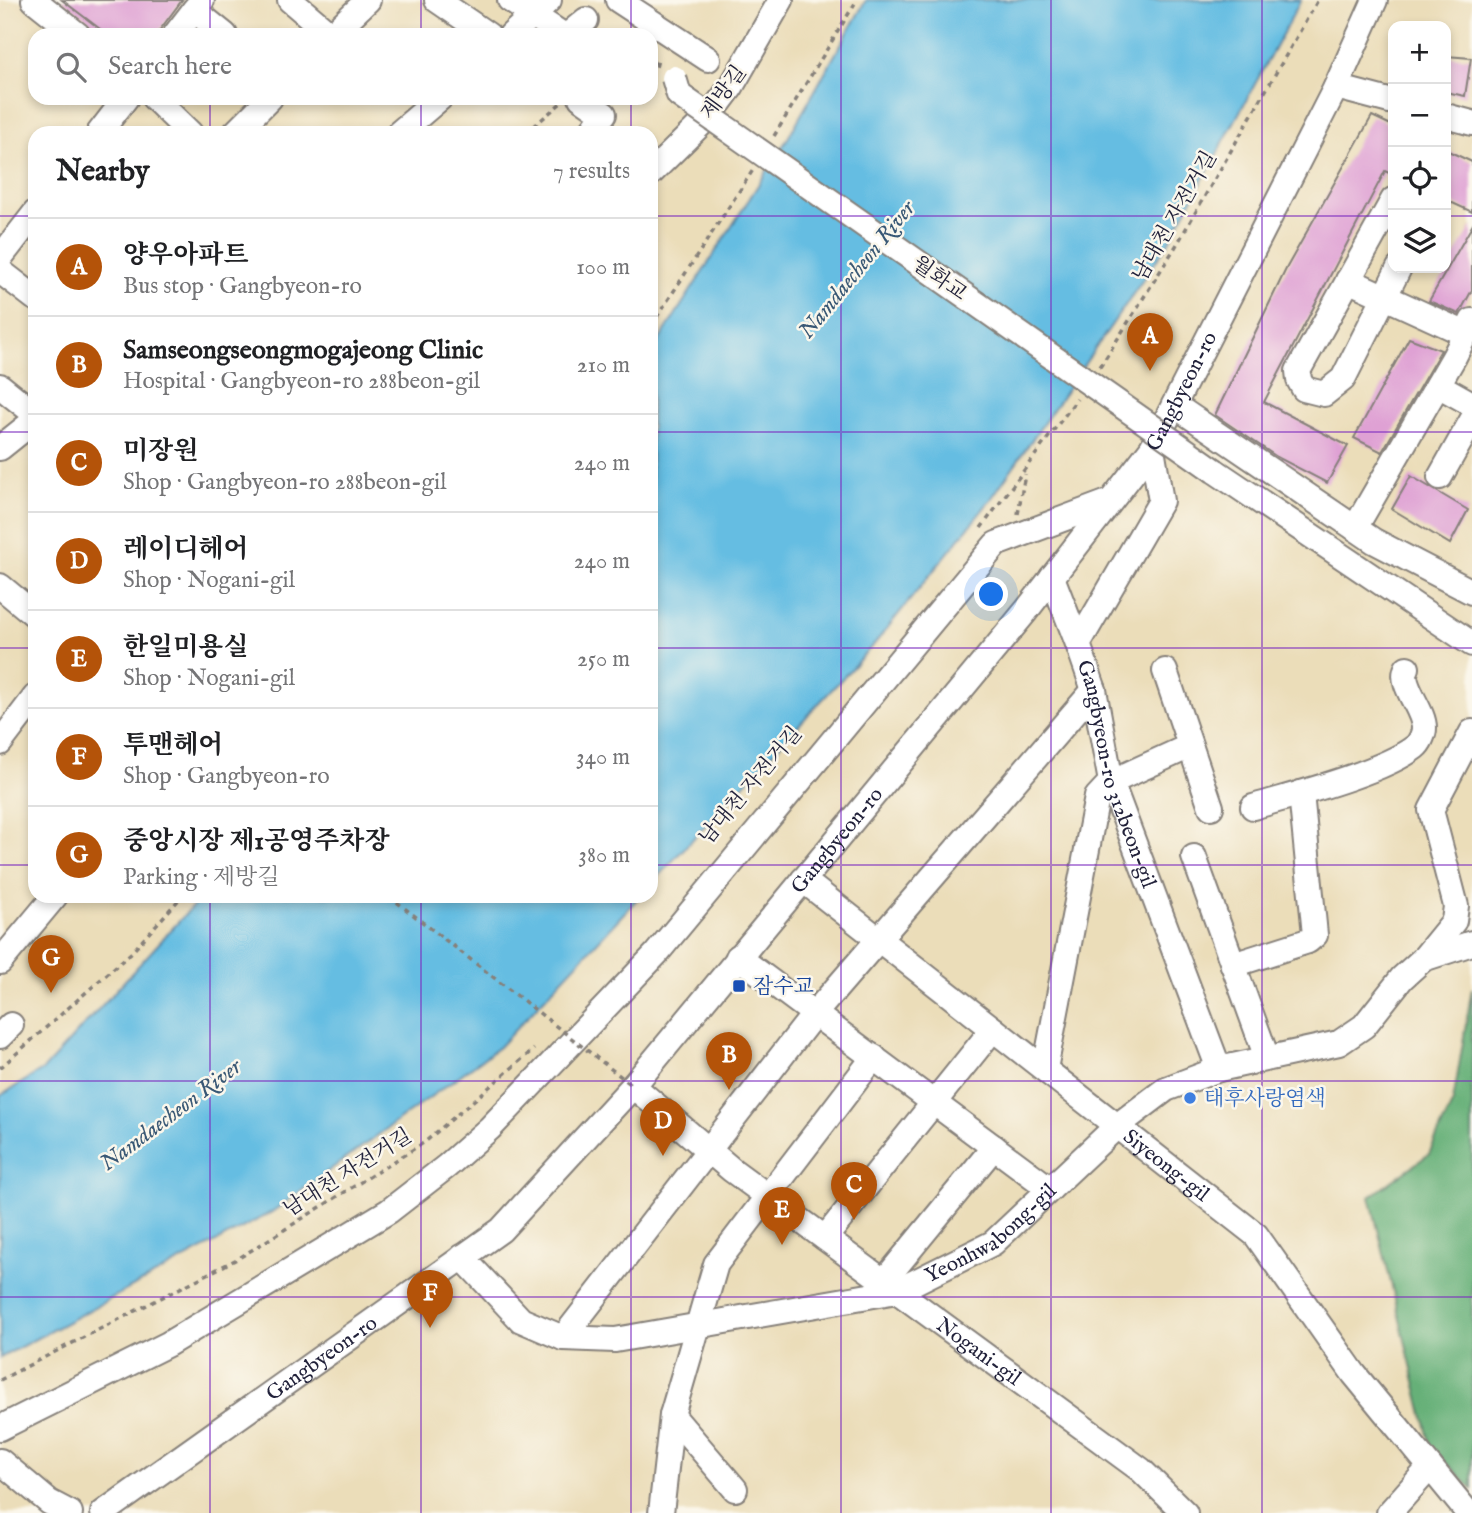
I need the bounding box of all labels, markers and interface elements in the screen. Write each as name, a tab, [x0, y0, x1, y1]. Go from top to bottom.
map controls	[1388, 21, 1451, 273]
button: +	[1388, 21, 1451, 84]
search box	[28, 28, 658, 105]
icon: search	[52, 48, 90, 86]
text: Search here	[108, 50, 232, 83]
street label: 제방길	[695, 60, 753, 125]
button: −	[1388, 84, 1451, 147]
street label: 남대천 자전거길	[1127, 147, 1224, 287]
button: locate	[1388, 147, 1451, 210]
text: Nearby	[56, 153, 149, 191]
text: 7 results	[553, 157, 630, 186]
water label: Namdaecheon River	[793, 194, 923, 345]
button: layers	[1388, 210, 1451, 273]
text: 양우아파트	[123, 239, 249, 272]
street label: 월화교	[906, 251, 972, 308]
text: A	[71, 253, 87, 282]
text: 100 m	[576, 253, 630, 282]
text: Bus stop · Gangbyeon-ro	[123, 272, 362, 301]
pin: A	[1127, 313, 1173, 371]
street label: Gangbyeon-ro	[1141, 328, 1224, 456]
text: Samseongseongmogajeong Clinic	[123, 334, 483, 367]
text: B	[71, 351, 87, 380]
text: 210 m	[577, 351, 630, 380]
text: Hospital · Gangbyeon-ro 288beon-gil	[123, 367, 480, 396]
text: 미장원	[123, 435, 198, 468]
text: C	[71, 449, 87, 478]
text: 240 m	[574, 449, 630, 478]
text: Shop · Gangbyeon-ro 288beon-gil	[123, 468, 447, 497]
text: 레이디헤어	[123, 533, 249, 566]
text: D	[70, 547, 88, 576]
text: 240 m	[574, 547, 630, 576]
text: Shop · Nogani-gil	[123, 566, 295, 595]
your location	[974, 577, 1008, 611]
text: 한일미용실	[123, 631, 249, 664]
text: E	[71, 645, 87, 674]
text: 250 m	[577, 645, 630, 674]
street label: Gangbyeon-ro 312beon-gil	[1070, 657, 1162, 892]
text: Shop · Nogani-gil	[123, 664, 295, 693]
street label: 남대천 자전거길	[694, 721, 809, 851]
text: 투맨헤어	[123, 729, 223, 762]
text: F	[72, 743, 86, 772]
text: 340 m	[576, 743, 630, 772]
text: Shop · Gangbyeon-ro	[123, 762, 330, 791]
street label: Gangbyeon-ro	[786, 782, 890, 900]
text: 중앙시장 제1공영주차장	[123, 825, 390, 858]
text: G	[70, 841, 88, 870]
text: 380 m	[578, 841, 630, 870]
text: Parking · 제방길	[123, 863, 279, 892]
pin: G	[28, 935, 74, 993]
place label: 잠수교	[753, 974, 814, 1001]
marker: 잠수교	[731, 978, 747, 994]
pin: B	[706, 1032, 752, 1090]
water label: Namdaecheon River	[94, 1052, 248, 1178]
place label: 태후사랑염색	[1204, 1086, 1326, 1113]
marker: 태후사랑염색	[1182, 1090, 1198, 1106]
pin: D	[640, 1098, 686, 1156]
street label: 남대천 자전거길	[278, 1123, 417, 1224]
street label: Siyeong-gil	[1117, 1124, 1215, 1209]
pin: C	[831, 1162, 877, 1220]
street label: Yeonhwabong-gil	[921, 1178, 1063, 1290]
pin: E	[759, 1187, 805, 1245]
pin: F	[407, 1270, 453, 1328]
street label: Gangbyeon-ro	[261, 1310, 383, 1408]
street label: Nogani-gil	[930, 1312, 1026, 1393]

